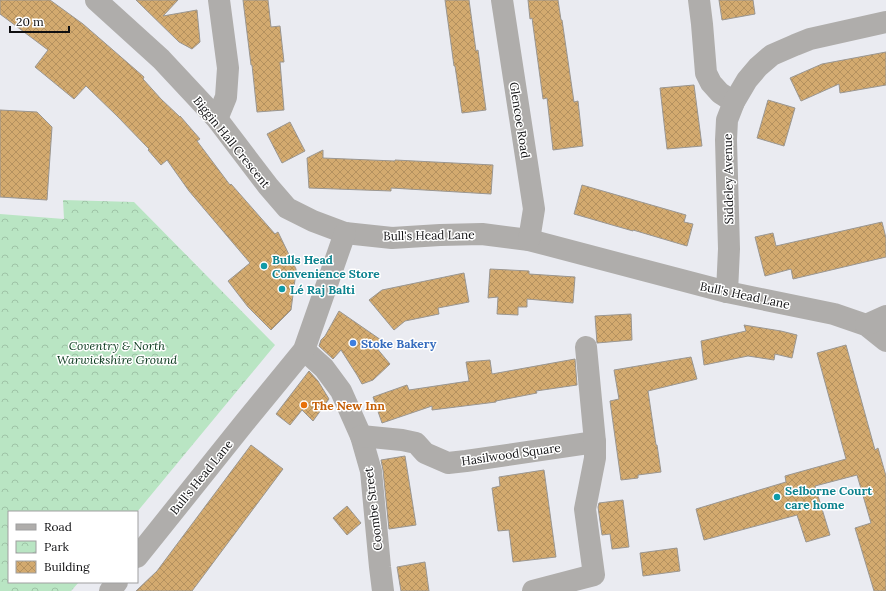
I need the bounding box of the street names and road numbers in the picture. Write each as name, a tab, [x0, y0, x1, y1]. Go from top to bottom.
street label: Glencoe Road	[507, 81, 533, 159]
street label: Biggin Hall Crescent	[190, 93, 274, 191]
street label: Siddeley Avenue	[720, 133, 736, 225]
street label: Bull's Head Lane	[383, 227, 475, 243]
street label: Bull's Head Lane	[699, 278, 792, 312]
street label: Bull's Head Lane	[166, 436, 236, 517]
street label: Hasilwood Square	[460, 440, 562, 468]
street label: Coombe Street	[360, 466, 386, 552]

